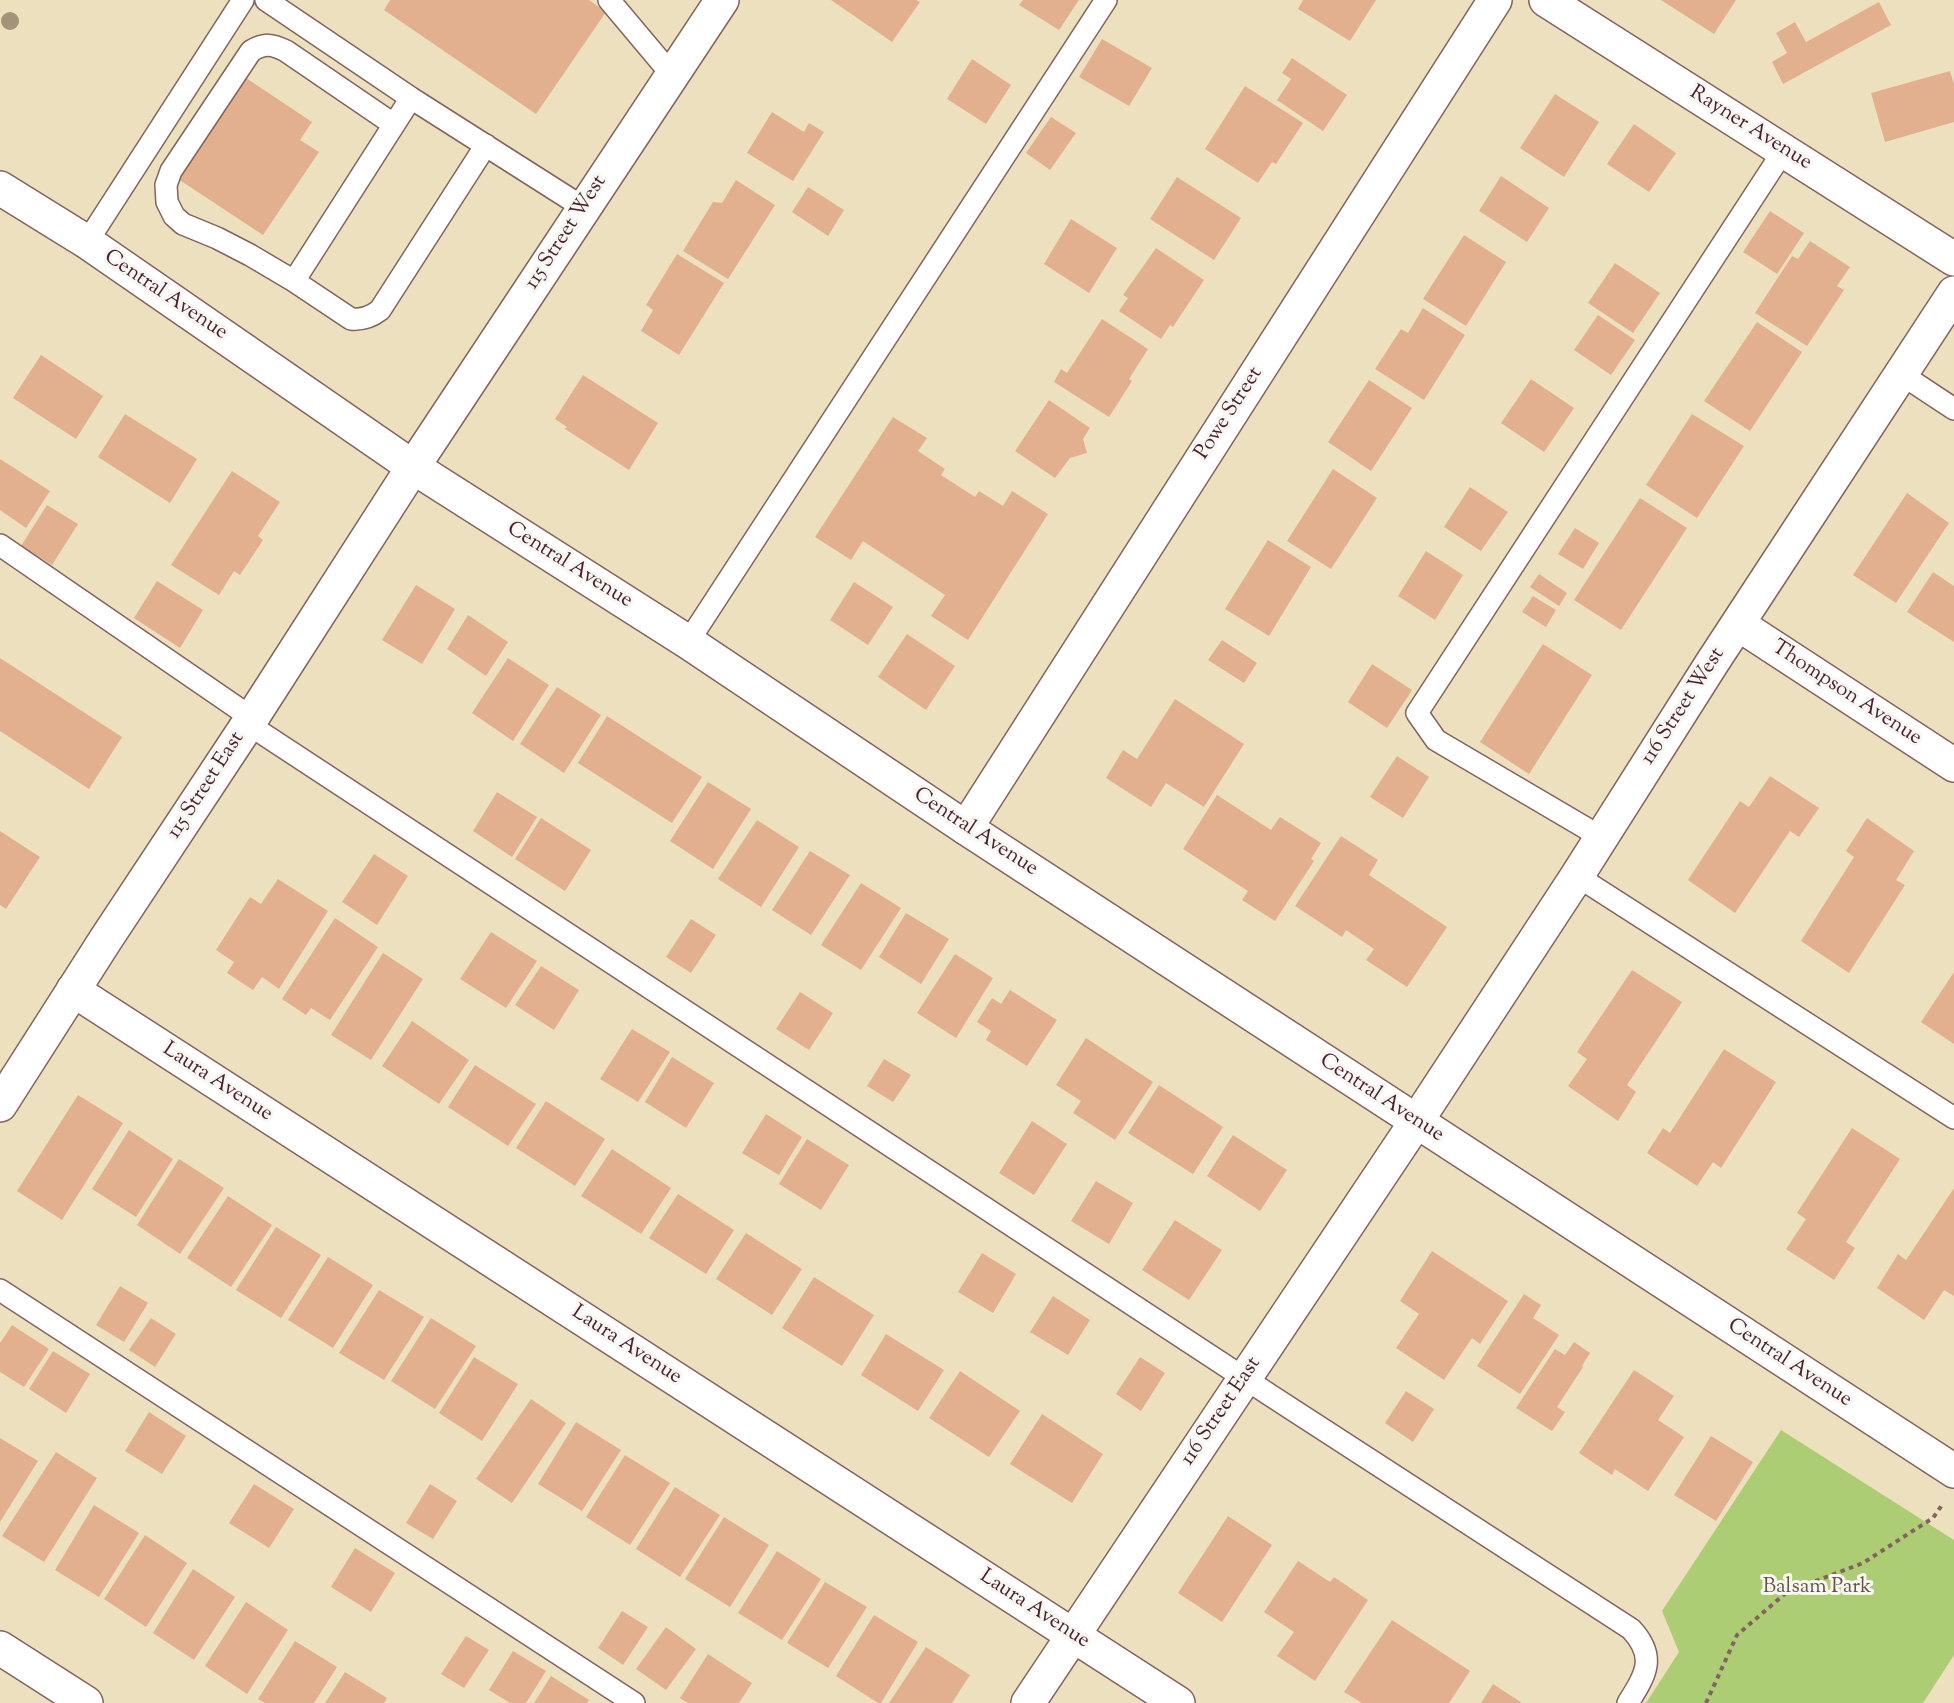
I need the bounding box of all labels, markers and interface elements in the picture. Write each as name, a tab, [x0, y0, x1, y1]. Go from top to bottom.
street label: Rayner Avenue	[1684, 81, 1816, 177]
street label: 115 Street West	[521, 171, 613, 295]
street label: Central Avenue	[98, 245, 232, 347]
street label: Powe Street	[1191, 363, 1269, 465]
street label: Central Avenue	[501, 517, 637, 615]
street label: Thompson Avenue	[1766, 636, 1926, 752]
street label: 116 Street West	[1637, 644, 1731, 770]
street label: 115 Street East	[163, 728, 251, 844]
street label: Central Avenue	[908, 783, 1042, 883]
street label: Laura Avenue	[157, 1038, 277, 1128]
street label: Central Avenue	[1314, 1049, 1448, 1149]
street label: Laura Avenue	[566, 1301, 686, 1391]
street label: Central Avenue	[1722, 1314, 1856, 1414]
street label: 116 Street East	[1176, 1353, 1268, 1471]
street label: Laura Avenue	[974, 1565, 1094, 1655]
park label: Balsam Park	[1763, 1575, 1871, 1601]

